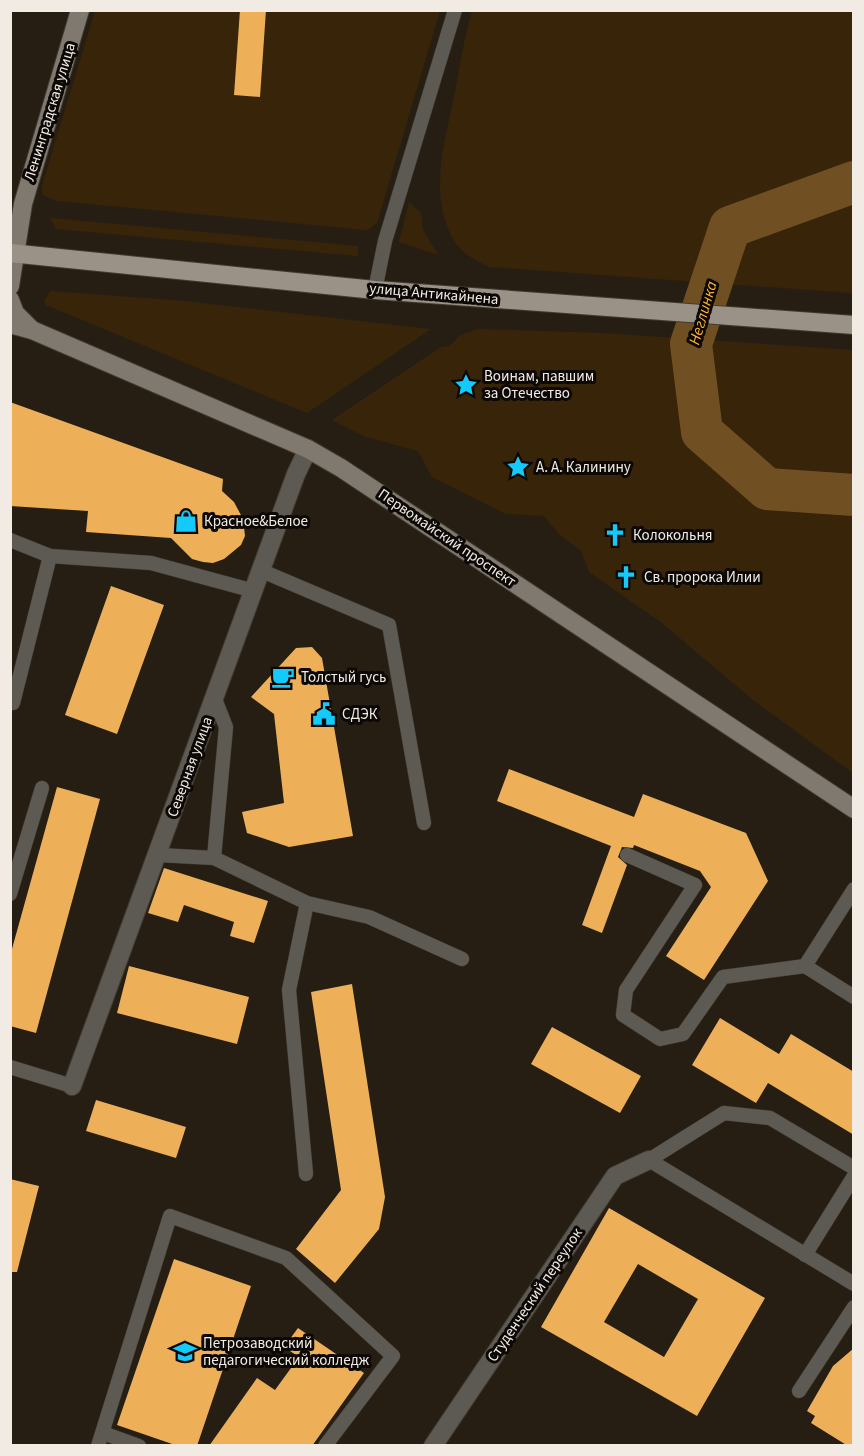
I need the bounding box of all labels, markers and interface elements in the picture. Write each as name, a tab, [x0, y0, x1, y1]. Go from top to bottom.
street label: Ленинградская улица	[19, 40, 81, 184]
street label: улица Антикайнена	[369, 278, 499, 310]
water label: Неглинка	[683, 278, 723, 347]
place label: Воинам, павшим за Отечество	[484, 366, 594, 404]
place icon: Воинам, павшим за Отечество	[453, 372, 479, 398]
place icon: А. А. Калинину	[505, 454, 531, 480]
place label: А. А. Калинину	[536, 457, 631, 478]
street label: Первомайский проспект	[374, 484, 520, 592]
shop icon: Красное&Белое	[173, 508, 199, 534]
place label: Красное&Белое	[204, 511, 308, 532]
church icon: Колокольня	[602, 522, 628, 548]
place label: Колокольня	[633, 525, 713, 546]
church icon: Св. пророка Илии	[613, 564, 639, 590]
place label: Св. пророка Илии	[644, 567, 761, 588]
cafe icon: Толстый гусь	[270, 664, 296, 690]
place label: Толстый гусь	[301, 667, 387, 688]
public building icon: СДЭК	[311, 701, 337, 727]
place label: СДЭК	[342, 704, 378, 725]
street label: Северная улица	[162, 714, 218, 820]
street label: Студенческий переулок	[482, 1224, 588, 1366]
place label: Петрозаводский педагогический колледж	[203, 1333, 370, 1371]
school or university icon: Петрозаводский педагогический колледж	[172, 1339, 198, 1365]

